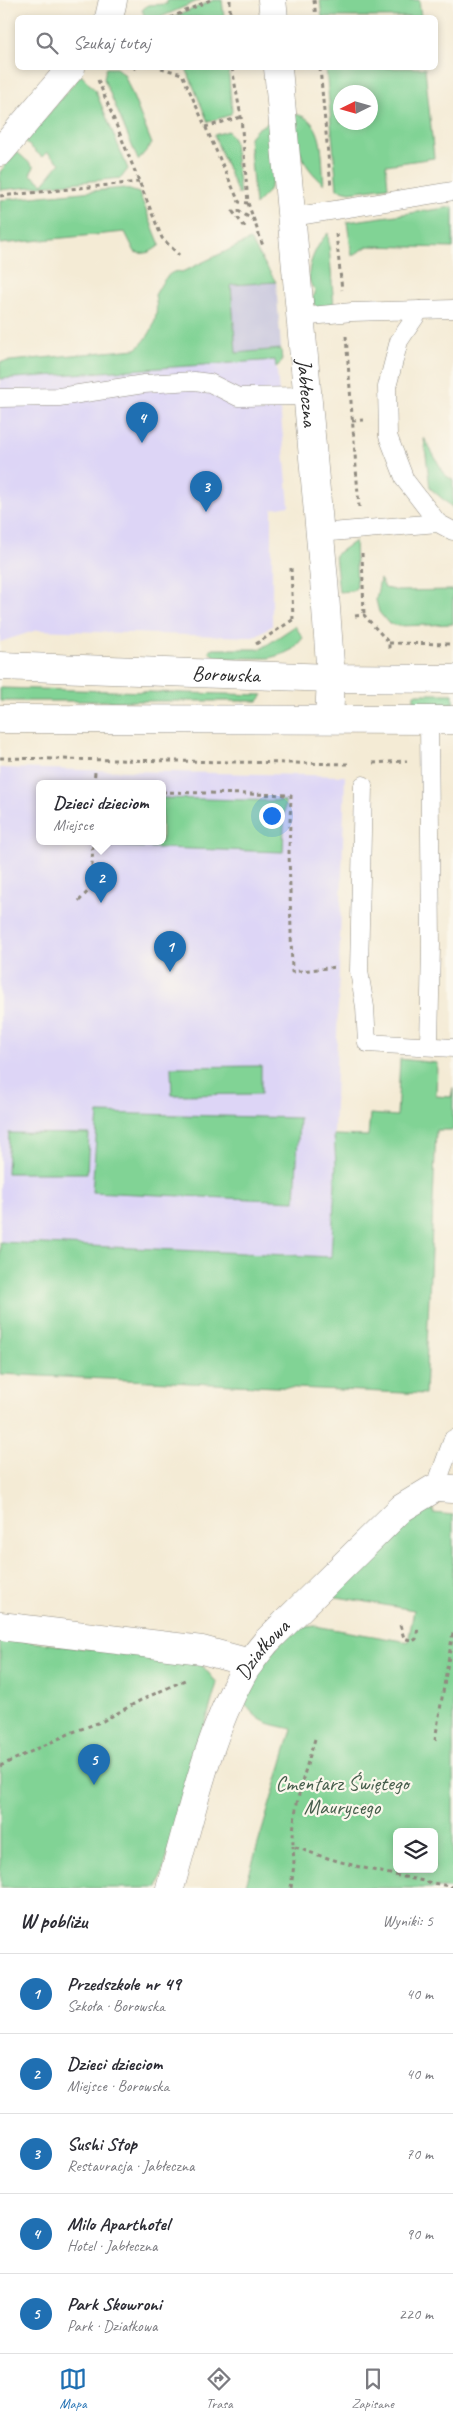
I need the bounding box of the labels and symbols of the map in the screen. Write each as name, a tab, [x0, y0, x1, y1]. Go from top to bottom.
north arrow	[333, 85, 378, 130]
street label: Jabłeczna	[291, 357, 323, 429]
pin: 4	[126, 402, 158, 443]
pin: 3	[190, 471, 222, 512]
street label: Borowska	[192, 660, 263, 688]
your location	[259, 803, 285, 829]
pin: 2	[85, 862, 117, 903]
pin: 1	[154, 931, 186, 972]
street label: Działkowa	[229, 1612, 296, 1684]
pin: 5	[78, 1744, 110, 1785]
park label: Cmentarz Świętego Maurycego	[275, 1770, 411, 1820]

